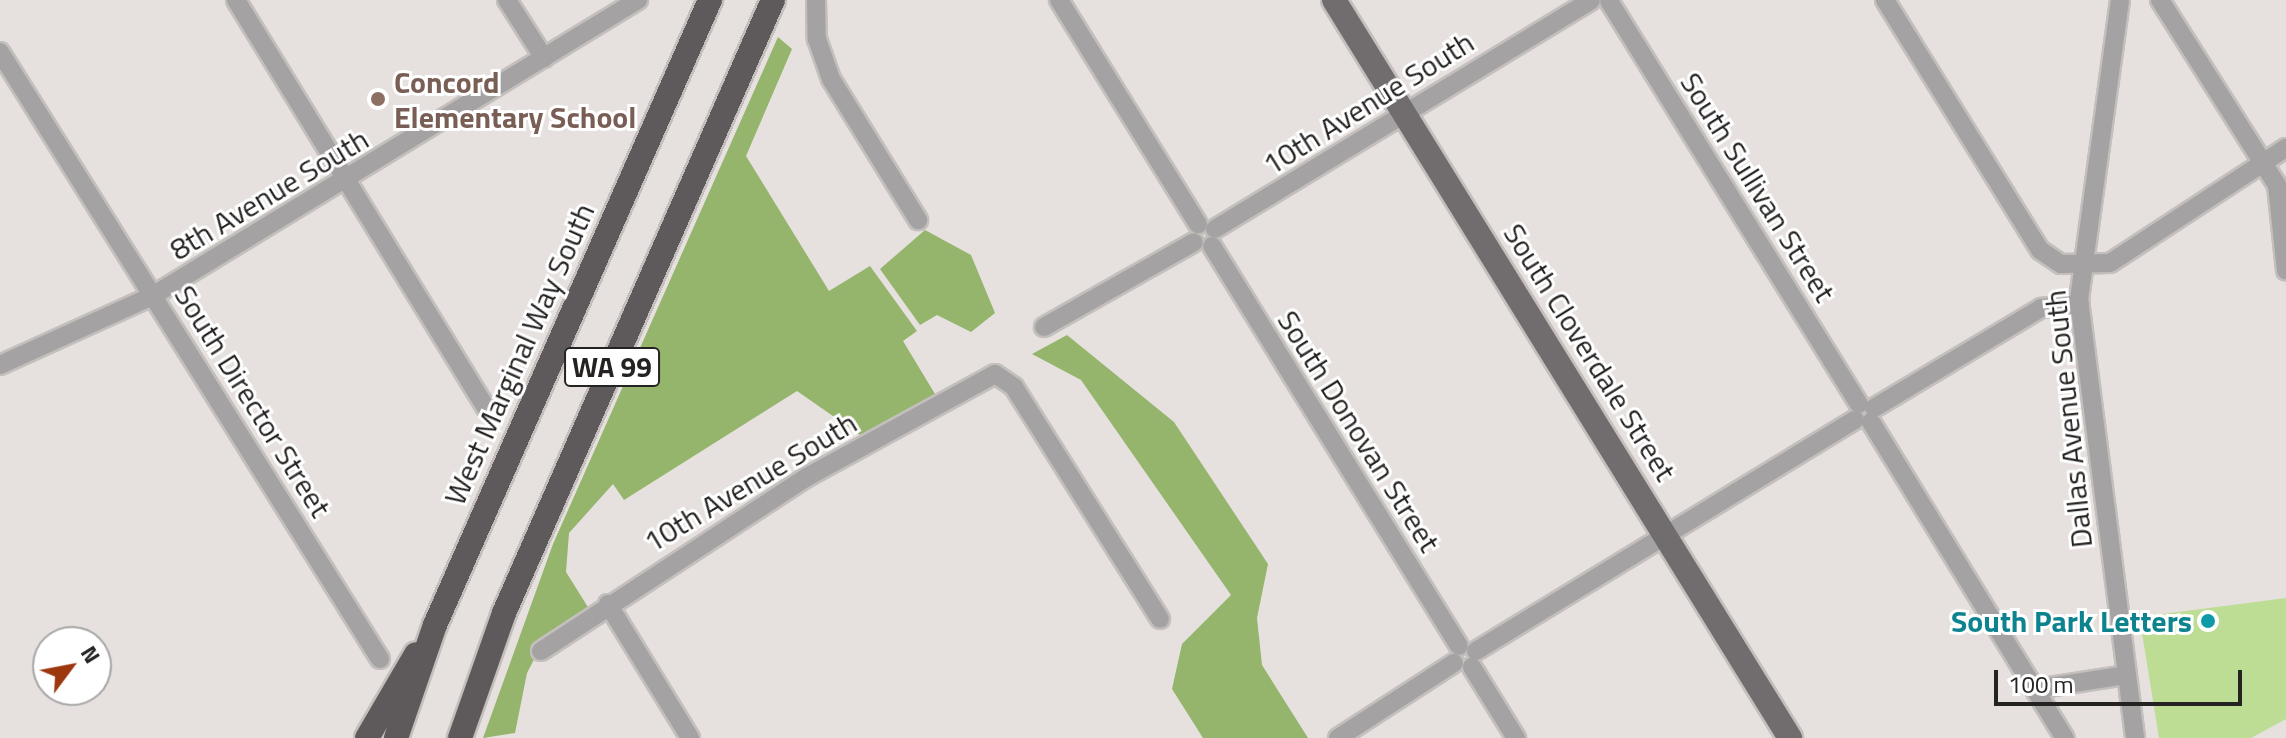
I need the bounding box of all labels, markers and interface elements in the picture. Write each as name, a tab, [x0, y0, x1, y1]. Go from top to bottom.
street label: 10th Avenue South	[1256, 24, 1480, 182]
place label: Concord Elementary School	[394, 64, 636, 134]
street label: South Sullivan Street	[1673, 66, 1843, 308]
marker: Concord Elementary School	[369, 90, 387, 108]
street label: 8th Avenue South	[163, 121, 375, 267]
street label: West Marginal Way South	[436, 198, 602, 510]
street label: South Cloverdale Street	[1496, 217, 1684, 487]
street label: South Director Street	[167, 279, 339, 523]
street label: Dallas Avenue South	[2037, 288, 2099, 550]
street label: South Donovan Street	[1270, 304, 1448, 558]
road number: WA 99	[564, 343, 660, 391]
street label: 10th Avenue South	[637, 404, 863, 560]
place label: South Park Letters	[1951, 603, 2192, 639]
marker: South Park Letters	[2199, 612, 2217, 630]
north arrow	[32, 626, 112, 706]
text: N	[72, 639, 109, 670]
scale bar	[1998, 654, 2246, 704]
text: 100 m	[2008, 666, 2074, 702]

